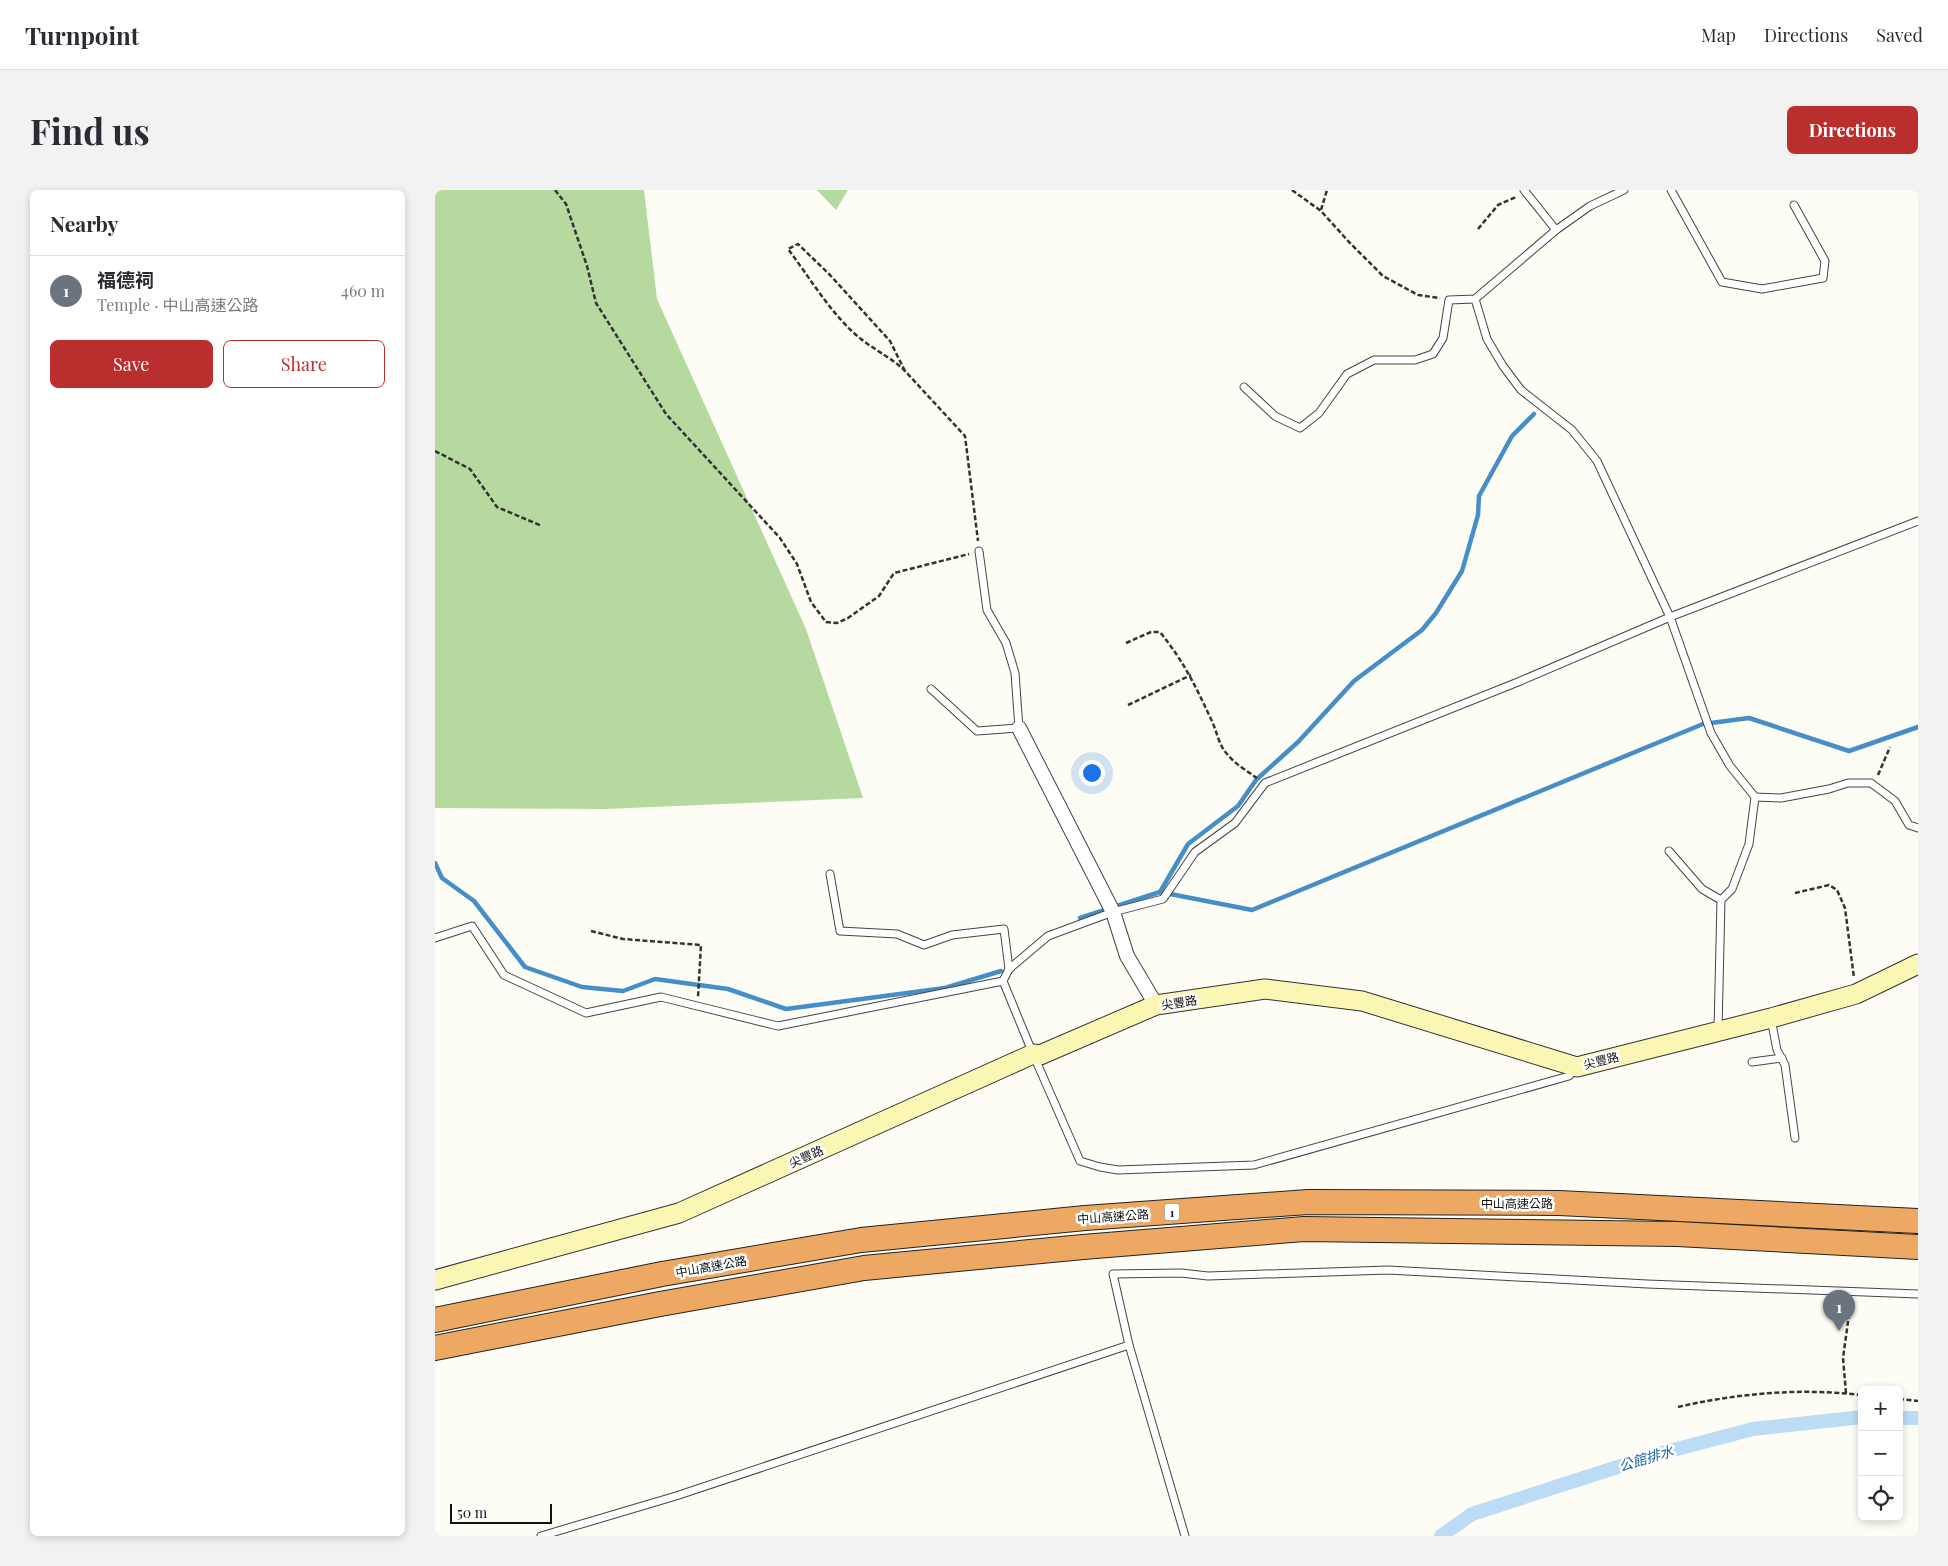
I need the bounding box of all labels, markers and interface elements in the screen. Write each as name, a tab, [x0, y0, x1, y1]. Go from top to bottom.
text: Turnpoint	[25, 19, 139, 51]
text: Map	[1701, 23, 1736, 47]
text: Directions	[1764, 23, 1848, 47]
text: Saved	[1876, 23, 1923, 47]
button: Directions	[1787, 106, 1918, 154]
text: Find us	[30, 107, 150, 154]
text: Nearby	[50, 209, 119, 237]
text: 福德祠	[97, 266, 154, 292]
text: 1	[63, 280, 69, 301]
text: 460 m	[341, 280, 385, 301]
text: Temple · 中山高速公路	[97, 294, 259, 315]
button: Save	[50, 340, 213, 388]
button: Share	[223, 340, 385, 388]
your location	[1079, 760, 1105, 786]
street label: 尖豐路	[1160, 991, 1198, 1013]
street label: 尖豐路	[1582, 1048, 1620, 1072]
street label: 尖豐路	[786, 1141, 826, 1171]
street label: 中山高速公路	[1481, 1195, 1553, 1211]
road number: 1	[1165, 1204, 1179, 1220]
street label: 中山高速公路	[1077, 1206, 1149, 1226]
street label: 中山高速公路	[674, 1252, 748, 1280]
pin: 1	[1823, 1290, 1855, 1331]
map controls	[1858, 1386, 1903, 1521]
button: +	[1858, 1386, 1903, 1431]
button: −	[1858, 1431, 1903, 1476]
water label: 公館排水	[1616, 1440, 1677, 1475]
button: locate	[1858, 1476, 1903, 1521]
scale bar	[450, 1501, 553, 1524]
text: 50 m	[457, 1503, 487, 1522]

